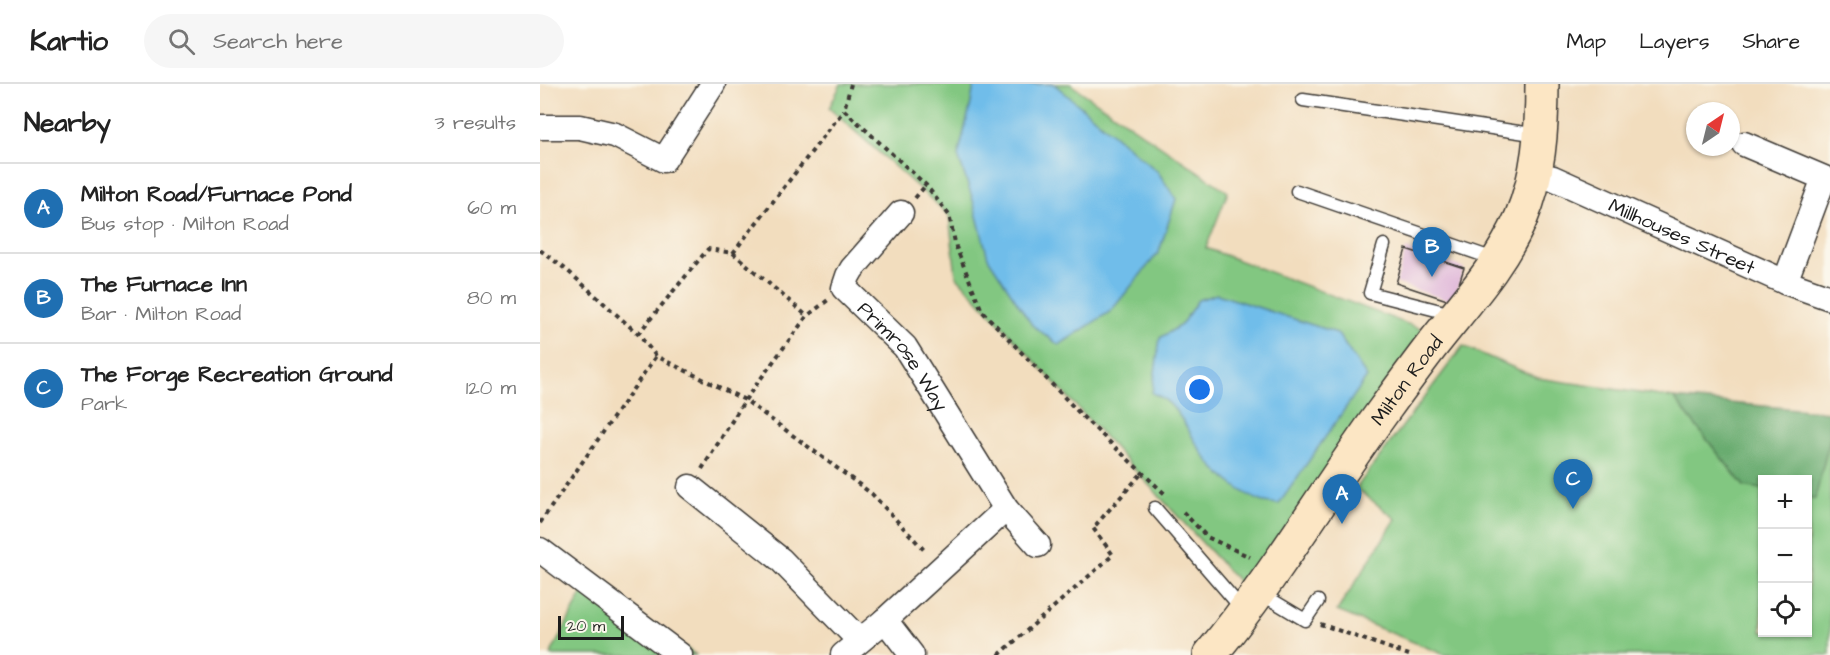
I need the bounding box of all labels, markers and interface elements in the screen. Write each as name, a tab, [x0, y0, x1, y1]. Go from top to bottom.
search box	[144, 14, 564, 68]
text: Kartio	[30, 22, 108, 61]
icon: search	[165, 25, 198, 58]
text: Search here	[213, 26, 343, 57]
text: Map	[1566, 27, 1606, 56]
text: Layers	[1639, 27, 1709, 56]
text: Share	[1742, 27, 1800, 56]
north arrow	[1686, 102, 1740, 156]
text: Nearby	[24, 105, 111, 141]
text: 3 results	[434, 109, 516, 137]
text: Milton Road/Furnace Pond	[81, 179, 352, 210]
street label: Millhouses Street	[1604, 192, 1760, 282]
text: A	[37, 194, 50, 222]
text: 60 m	[467, 194, 516, 222]
text: Bus stop · Milton Road	[81, 210, 289, 238]
pin: B	[1412, 228, 1452, 277]
text: The Furnace Inn	[81, 269, 247, 300]
text: B	[36, 284, 51, 312]
text: 80 m	[467, 284, 516, 312]
street label: Primrose Way	[851, 295, 955, 417]
text: Bar · Milton Road	[81, 300, 241, 328]
street label: Milton Road	[1364, 329, 1450, 431]
text: The Forge Recreation Ground	[81, 359, 392, 390]
text: C	[36, 374, 51, 402]
text: 120 m	[466, 374, 516, 402]
your location	[1185, 375, 1214, 404]
text: Park	[81, 390, 127, 418]
pin: C	[1554, 460, 1592, 509]
pin: A	[1322, 474, 1362, 524]
map controls	[1758, 475, 1812, 637]
button: +	[1758, 475, 1812, 529]
button: −	[1758, 529, 1812, 583]
button: locate	[1758, 583, 1812, 637]
scale bar	[558, 613, 624, 640]
text: 20 m	[567, 615, 605, 637]

